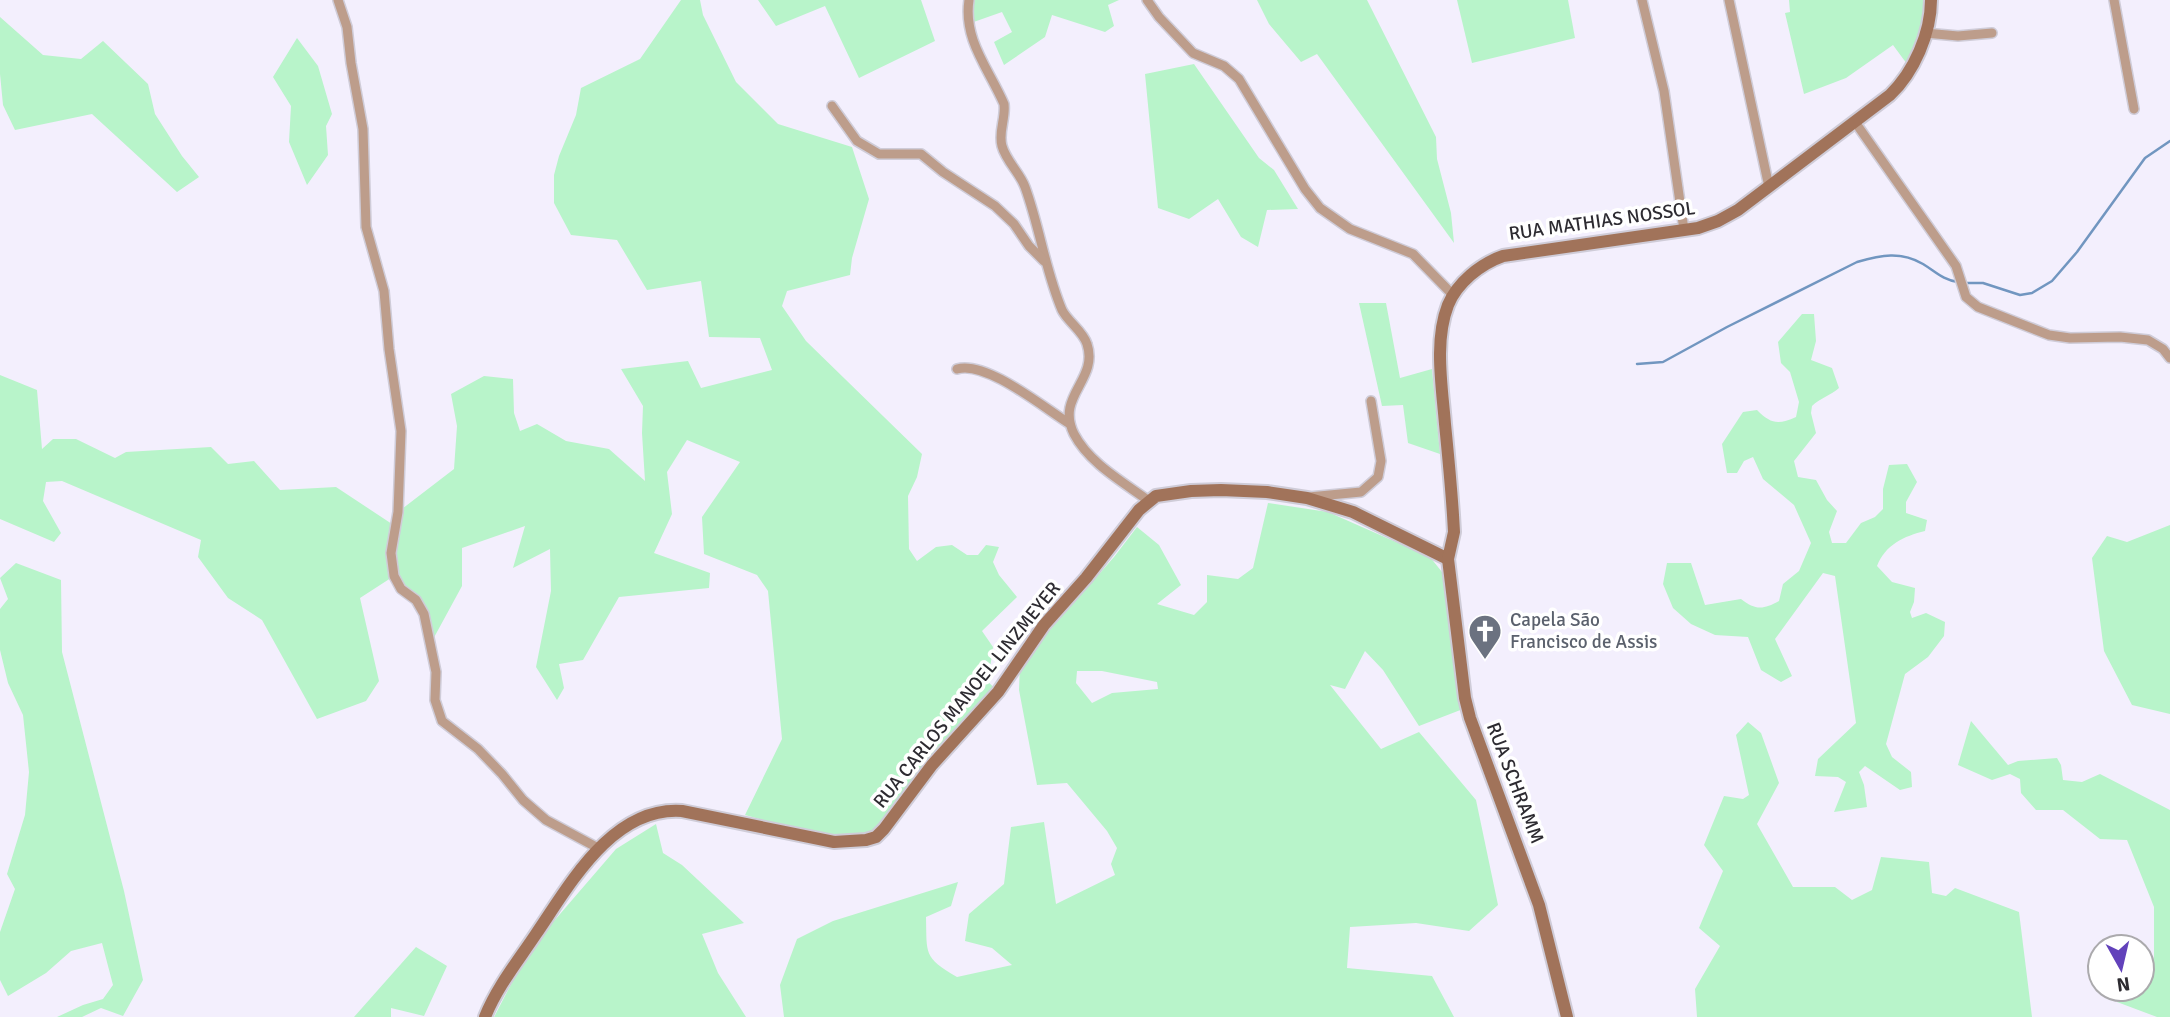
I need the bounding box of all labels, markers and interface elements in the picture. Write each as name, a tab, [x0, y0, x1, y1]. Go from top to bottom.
street label: RUA MATHIAS NOSSOL	[1507, 196, 1697, 246]
street label: RUA CARLOS MANOEL LINZMEYER	[868, 577, 1066, 813]
place label: Capela São Francisco de Assis	[1510, 608, 1657, 654]
church icon: Capela São Francisco de Assis	[1466, 612, 1504, 661]
street label: RUA SCHRAMM	[1481, 719, 1549, 847]
north arrow	[2086, 933, 2156, 1003]
text: N	[2115, 971, 2131, 997]

